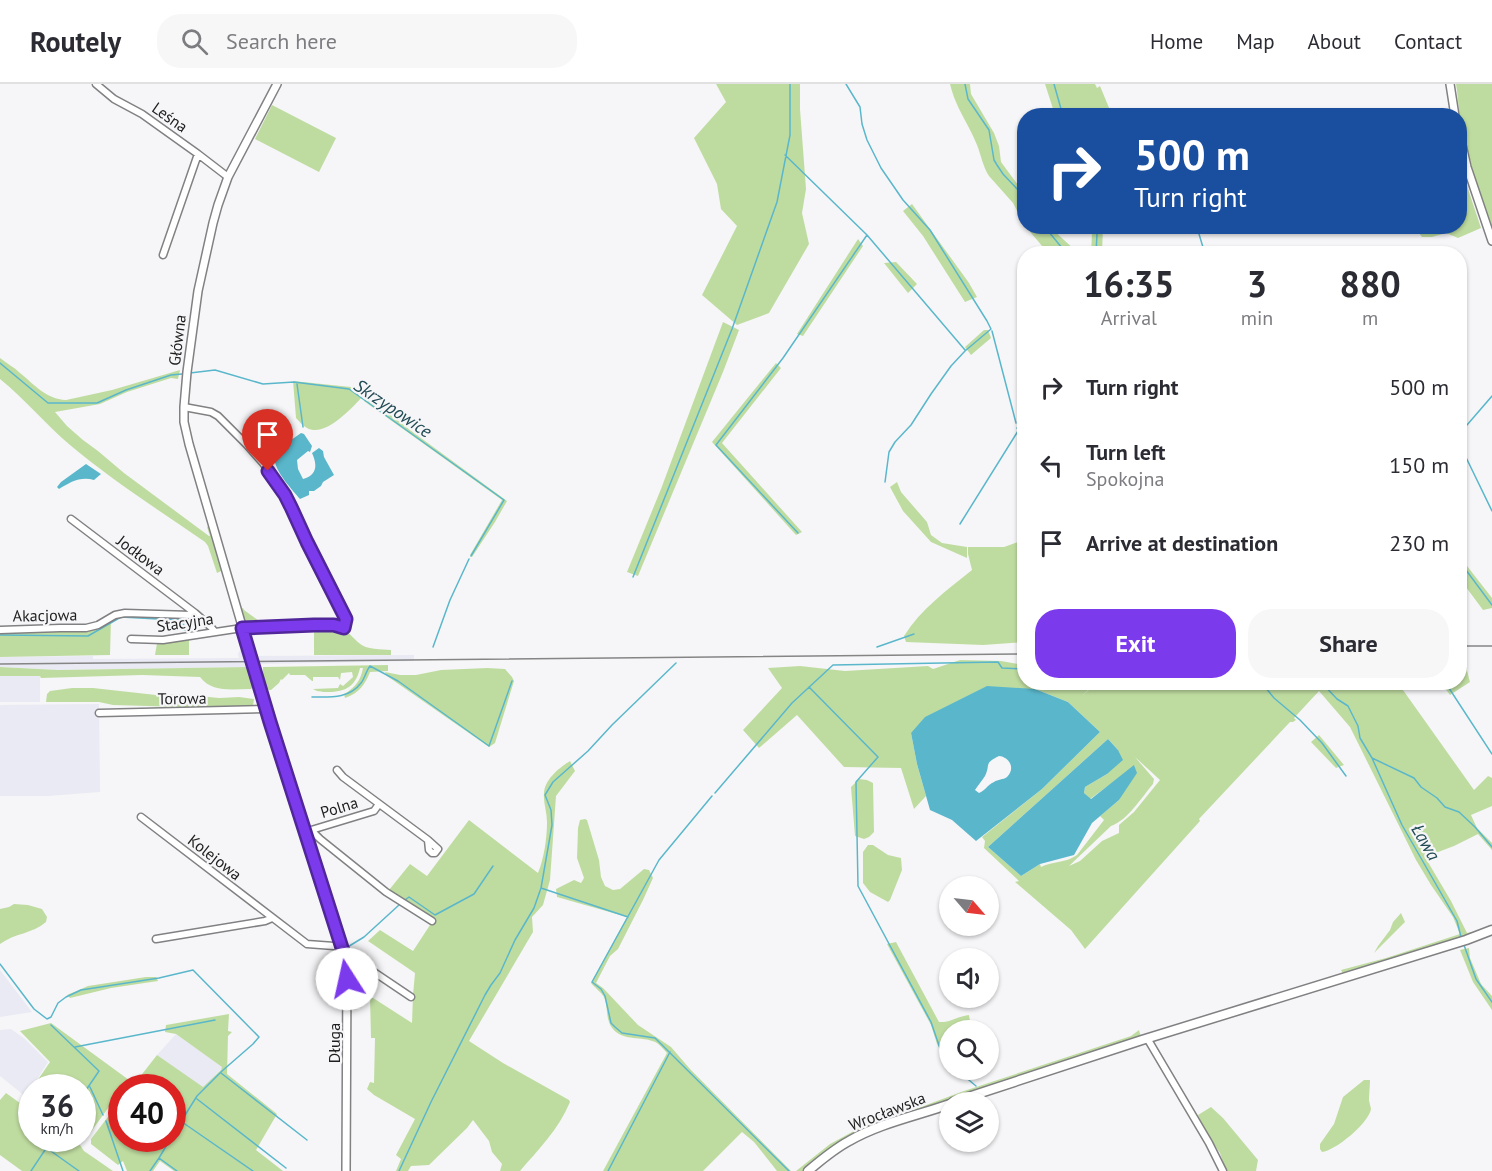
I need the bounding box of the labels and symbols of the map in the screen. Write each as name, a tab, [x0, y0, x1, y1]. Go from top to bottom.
street label: Leśna	[148, 98, 192, 136]
street label: Główna	[164, 313, 190, 367]
water label: Skrzypowice	[350, 374, 437, 443]
pin	[242, 409, 293, 471]
street label: Jodłowa	[112, 530, 169, 579]
street label: Akacjowa	[13, 604, 77, 626]
street label: Stacyjna	[155, 608, 215, 636]
street label: Torowa	[157, 688, 207, 708]
street label: Polna	[318, 792, 360, 822]
water label: Ława	[1407, 820, 1446, 864]
street label: Kolejowa	[184, 830, 246, 884]
north arrow	[939, 876, 999, 936]
position arrow	[315, 947, 379, 1011]
street label: Długa	[324, 1023, 344, 1063]
speed limit sign: 40	[108, 1074, 186, 1152]
street label: Wrocławska	[846, 1087, 928, 1135]

